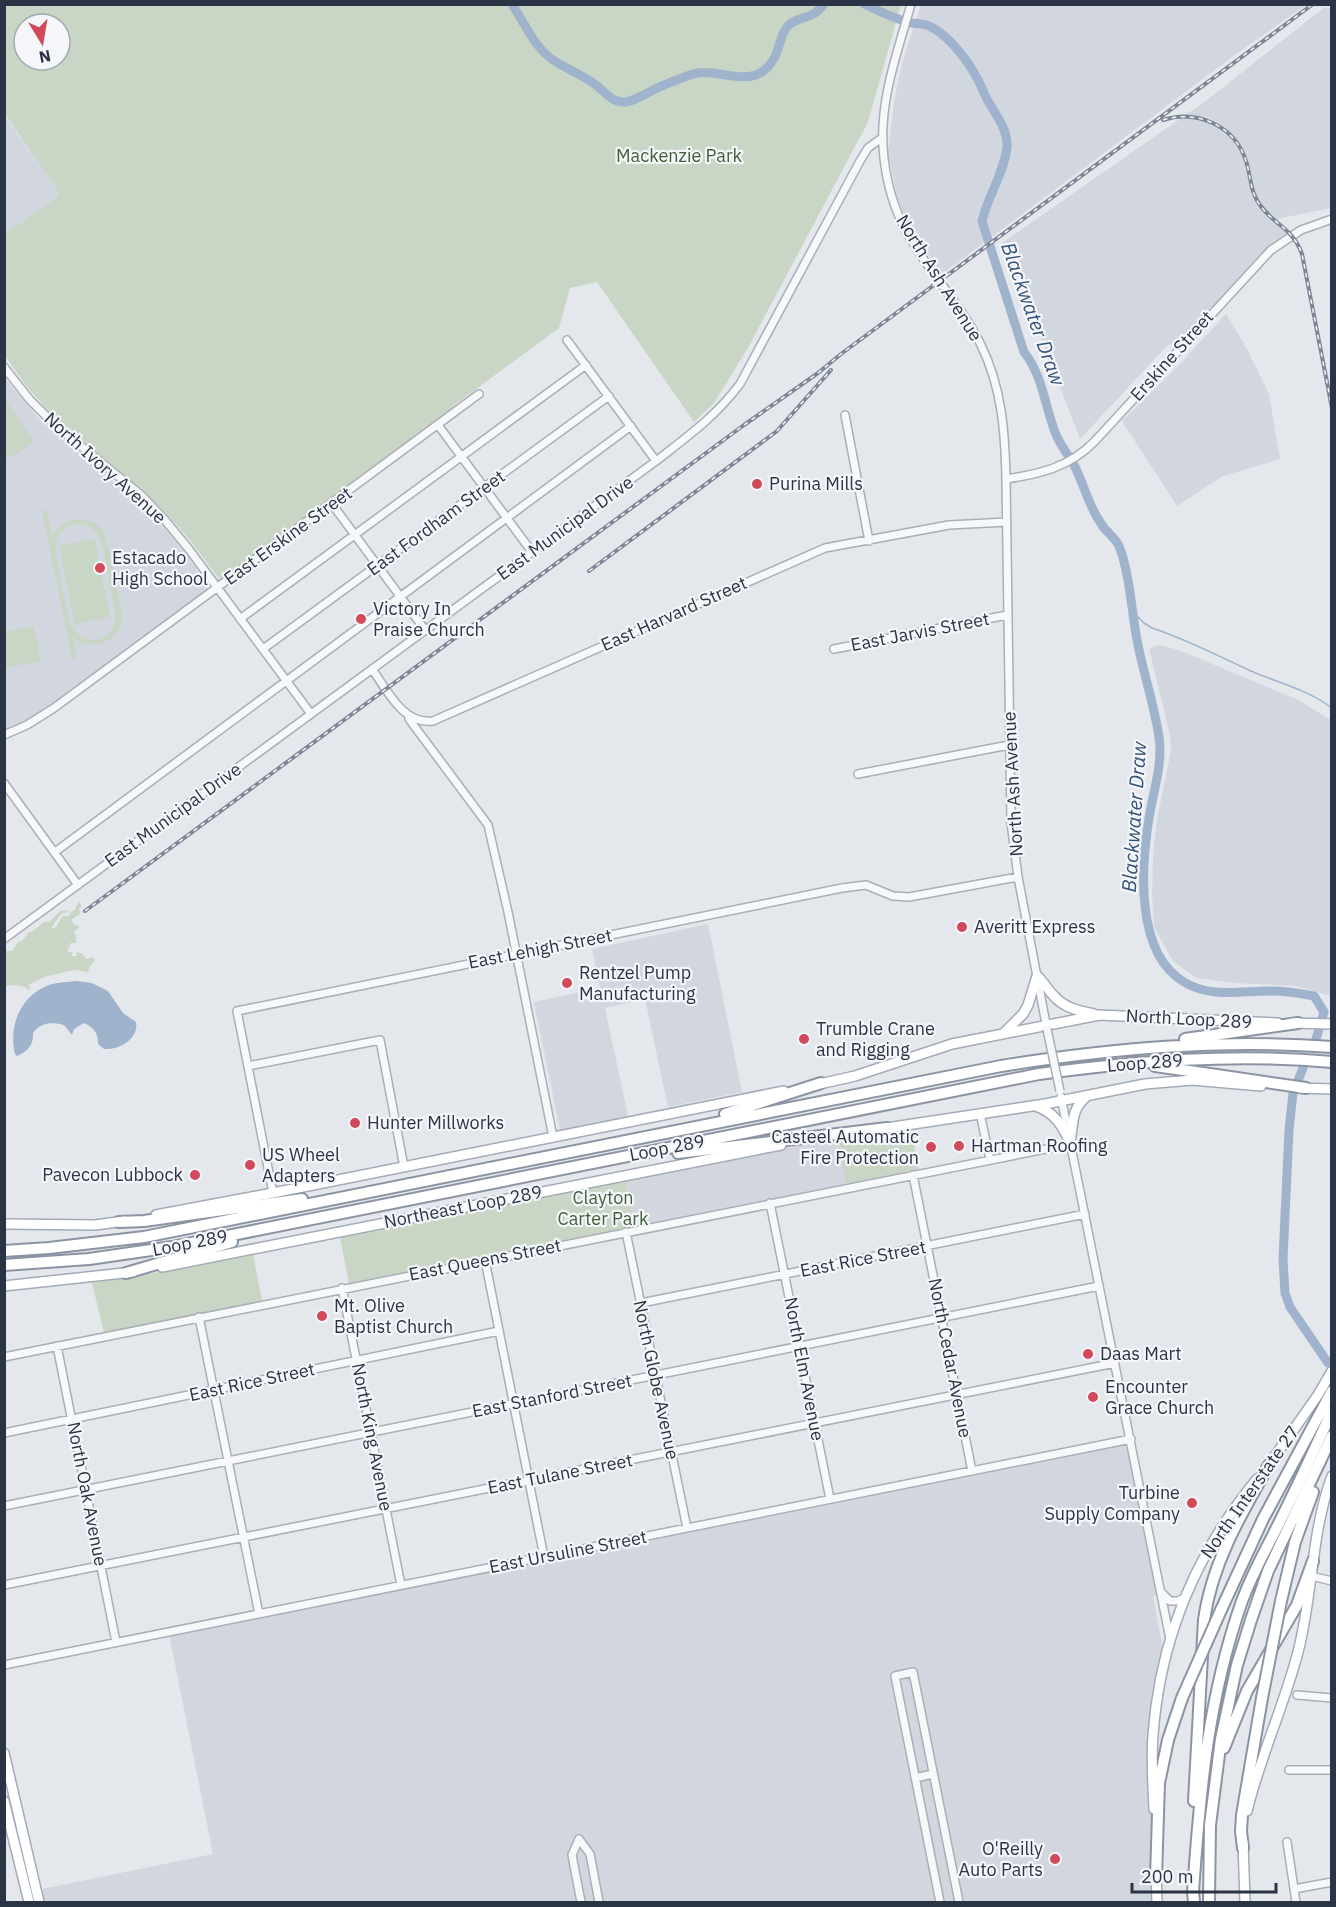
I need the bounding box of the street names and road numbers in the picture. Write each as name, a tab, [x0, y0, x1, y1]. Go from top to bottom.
street label: North Ash Avenue	[891, 210, 988, 345]
street label: Erskine Street	[1125, 306, 1218, 406]
street label: North Ivory Avenue	[40, 407, 171, 529]
street label: East Fordham Street	[362, 465, 509, 580]
street label: East Municipal Drive	[492, 470, 638, 585]
street label: East Erskine Street	[219, 481, 356, 590]
street label: East Harvard Street	[597, 571, 750, 656]
street label: East Jarvis Street	[849, 607, 991, 656]
street label: North Ash Avenue	[997, 711, 1028, 857]
street label: East Municipal Drive	[100, 757, 246, 872]
street label: East Lehigh Street	[466, 923, 614, 974]
street label: North Loop 289	[1125, 1004, 1253, 1033]
street label: Loop 289	[1106, 1048, 1184, 1077]
street label: Loop 289	[627, 1129, 706, 1166]
street label: Northeast Loop 289	[382, 1180, 544, 1233]
street label: Loop 289	[150, 1224, 229, 1261]
street label: East Queens Street	[407, 1233, 563, 1286]
street label: East Rice Street	[798, 1235, 928, 1282]
street label: North Cedar Avenue	[924, 1276, 977, 1440]
street label: North Elm Avenue	[779, 1295, 830, 1443]
street label: North Globe Avenue	[628, 1298, 685, 1462]
street label: East Rice Street	[187, 1357, 317, 1406]
street label: North King Avenue	[347, 1361, 398, 1513]
street label: East Stanford Street	[470, 1369, 634, 1422]
street label: North Oak Avenue	[62, 1420, 113, 1568]
street label: North Interstate 27	[1195, 1421, 1304, 1563]
street label: East Tulane Street	[485, 1448, 634, 1499]
street label: East Ursuline Street	[487, 1525, 649, 1578]

